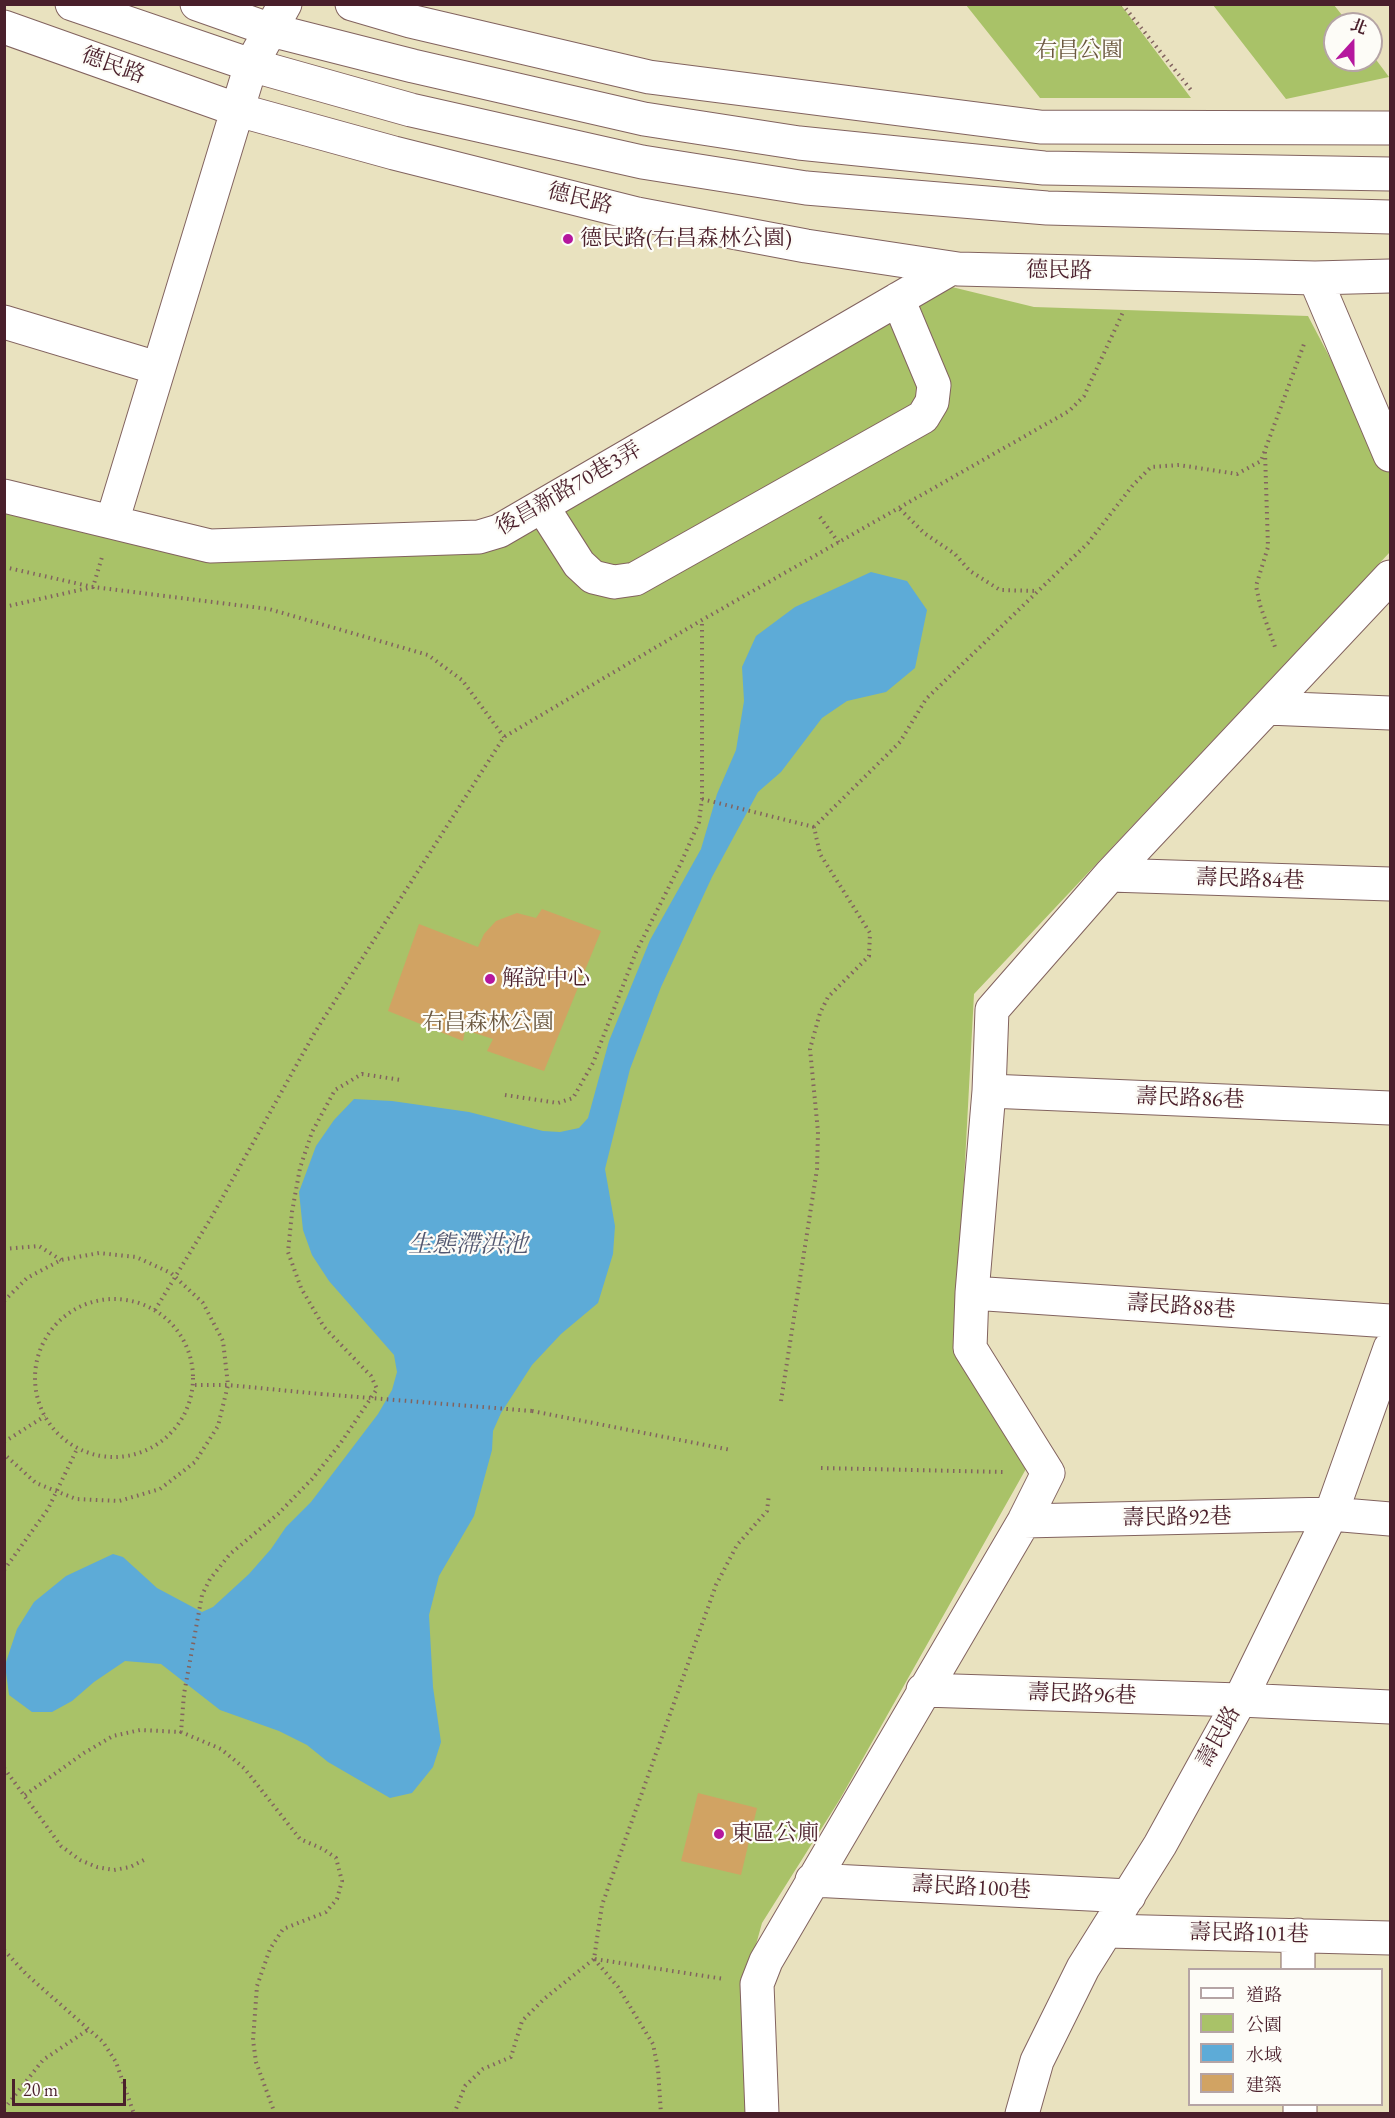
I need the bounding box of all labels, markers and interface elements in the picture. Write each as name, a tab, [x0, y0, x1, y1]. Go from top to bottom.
north arrow	[1323, 12, 1383, 72]
text: 北	[1348, 14, 1370, 39]
park label: 右昌公園	[1035, 38, 1123, 64]
street label: 德民路	[77, 42, 149, 90]
street label: 德民路	[545, 178, 615, 220]
place label: 德民路(右昌森林公園)	[580, 226, 792, 252]
marker: 德民路(右昌森林公園)	[561, 232, 575, 246]
street label: 德民路	[1026, 257, 1092, 285]
street label: 後昌新路70巷3弄	[492, 437, 646, 541]
street label: 壽民路84巷	[1195, 865, 1305, 895]
place label: 解說中心	[502, 966, 590, 992]
marker: 解說中心	[483, 972, 497, 986]
park label: 右昌森林公園	[422, 1010, 554, 1036]
street label: 壽民路86巷	[1135, 1084, 1245, 1114]
water label: 生態滯洪池	[408, 1231, 528, 1259]
street label: 壽民路88巷	[1126, 1290, 1236, 1324]
street label: 壽民路92巷	[1122, 1504, 1232, 1532]
street label: 壽民路96巷	[1027, 1680, 1137, 1710]
street label: 壽民路	[1191, 1702, 1247, 1772]
place label: 東區公廁	[731, 1821, 819, 1847]
marker: 東區公廁	[712, 1827, 726, 1841]
street label: 壽民路100巷	[911, 1872, 1031, 1904]
street label: 壽民路101巷	[1189, 1920, 1309, 1948]
legend	[1188, 1968, 1383, 2106]
text: 道路	[1246, 1983, 1282, 2006]
text: 公園	[1246, 2013, 1282, 2036]
text: 水域	[1246, 2043, 1282, 2066]
scale bar	[15, 2067, 129, 2105]
text: 建築	[1246, 2073, 1282, 2096]
text: 20 m	[23, 2078, 58, 2101]

